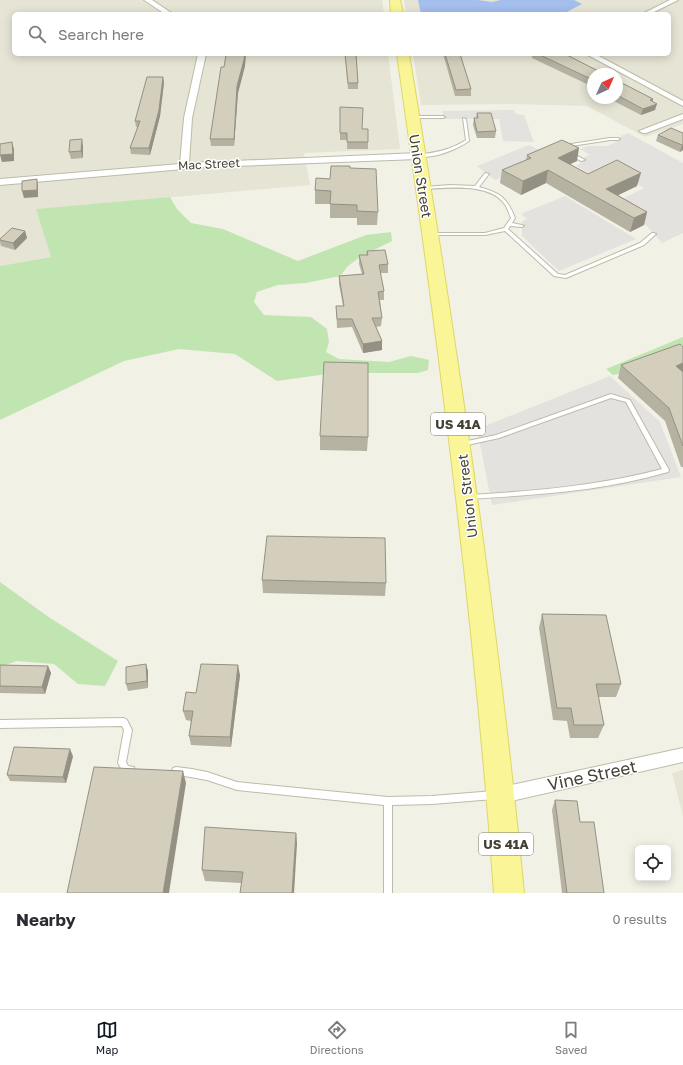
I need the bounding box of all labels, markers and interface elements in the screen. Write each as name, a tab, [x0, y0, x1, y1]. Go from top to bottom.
search box	[12, 12, 671, 56]
icon: search	[26, 23, 48, 45]
text: Search here	[58, 25, 144, 43]
north arrow	[587, 68, 623, 104]
street label: Union Street	[406, 133, 436, 219]
street label: Mac Street	[178, 155, 241, 173]
road number: US 41A	[431, 413, 485, 435]
street label: Union Street	[453, 453, 481, 539]
street label: Vine Street	[545, 755, 639, 795]
road number: US 41A	[479, 833, 533, 855]
map controls	[635, 845, 671, 881]
button: locate	[635, 845, 671, 881]
text: Nearby	[16, 909, 76, 930]
text: 0 results	[612, 911, 667, 927]
tab: Map	[96, 1019, 118, 1056]
tab: Directions	[310, 1019, 364, 1056]
tab: Saved	[555, 1019, 587, 1056]

